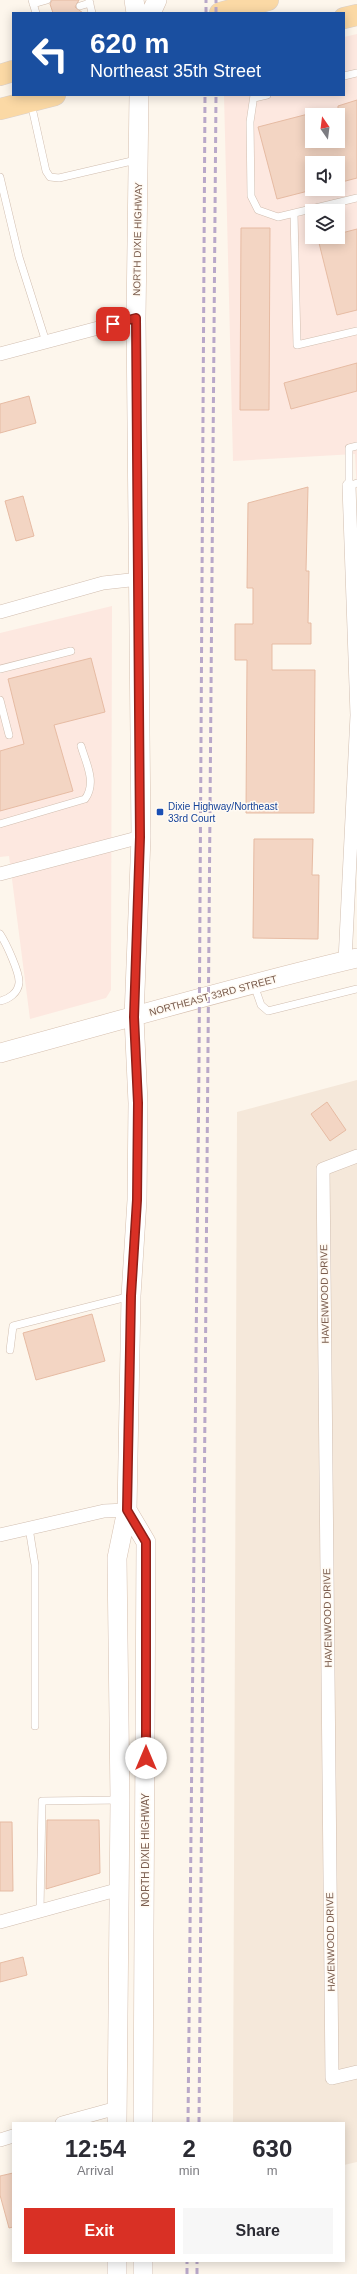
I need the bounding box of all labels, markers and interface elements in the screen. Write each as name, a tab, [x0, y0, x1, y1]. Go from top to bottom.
icon: left	[24, 28, 76, 80]
text: 620 m	[90, 28, 169, 59]
text: Northeast 35th Street	[90, 61, 261, 81]
north arrow	[305, 108, 345, 148]
map controls	[305, 108, 345, 244]
button: sound	[305, 156, 345, 196]
street label: NORTH DIXIE HIGHWAY	[131, 182, 144, 296]
button: layers	[305, 204, 345, 244]
pin	[96, 307, 130, 341]
icon: arrive	[102, 313, 124, 335]
place label: Dixie Highway/Northeast 33rd Court	[168, 801, 278, 824]
marker: Dixie Highway/Northeast 33rd Court	[155, 807, 165, 817]
street label: NORTHEAST 33RD STREET	[148, 973, 278, 1018]
street label: HAVENWOOD DRIVE	[318, 1244, 331, 1344]
street label: HAVENWOOD DRIVE	[321, 1568, 334, 1668]
position arrow	[125, 1737, 167, 1779]
street label: NORTH DIXIE HIGHWAY	[140, 1793, 151, 1907]
street label: HAVENWOOD DRIVE	[324, 1892, 337, 1992]
text: 12:54	[65, 2135, 126, 2162]
text: 2	[182, 2135, 196, 2162]
text: 630	[252, 2135, 292, 2162]
text: Arrival	[77, 2163, 114, 2178]
text: min	[179, 2163, 200, 2178]
text: m	[267, 2163, 278, 2178]
button: Exit	[24, 2208, 175, 2254]
button: Share	[183, 2208, 333, 2254]

